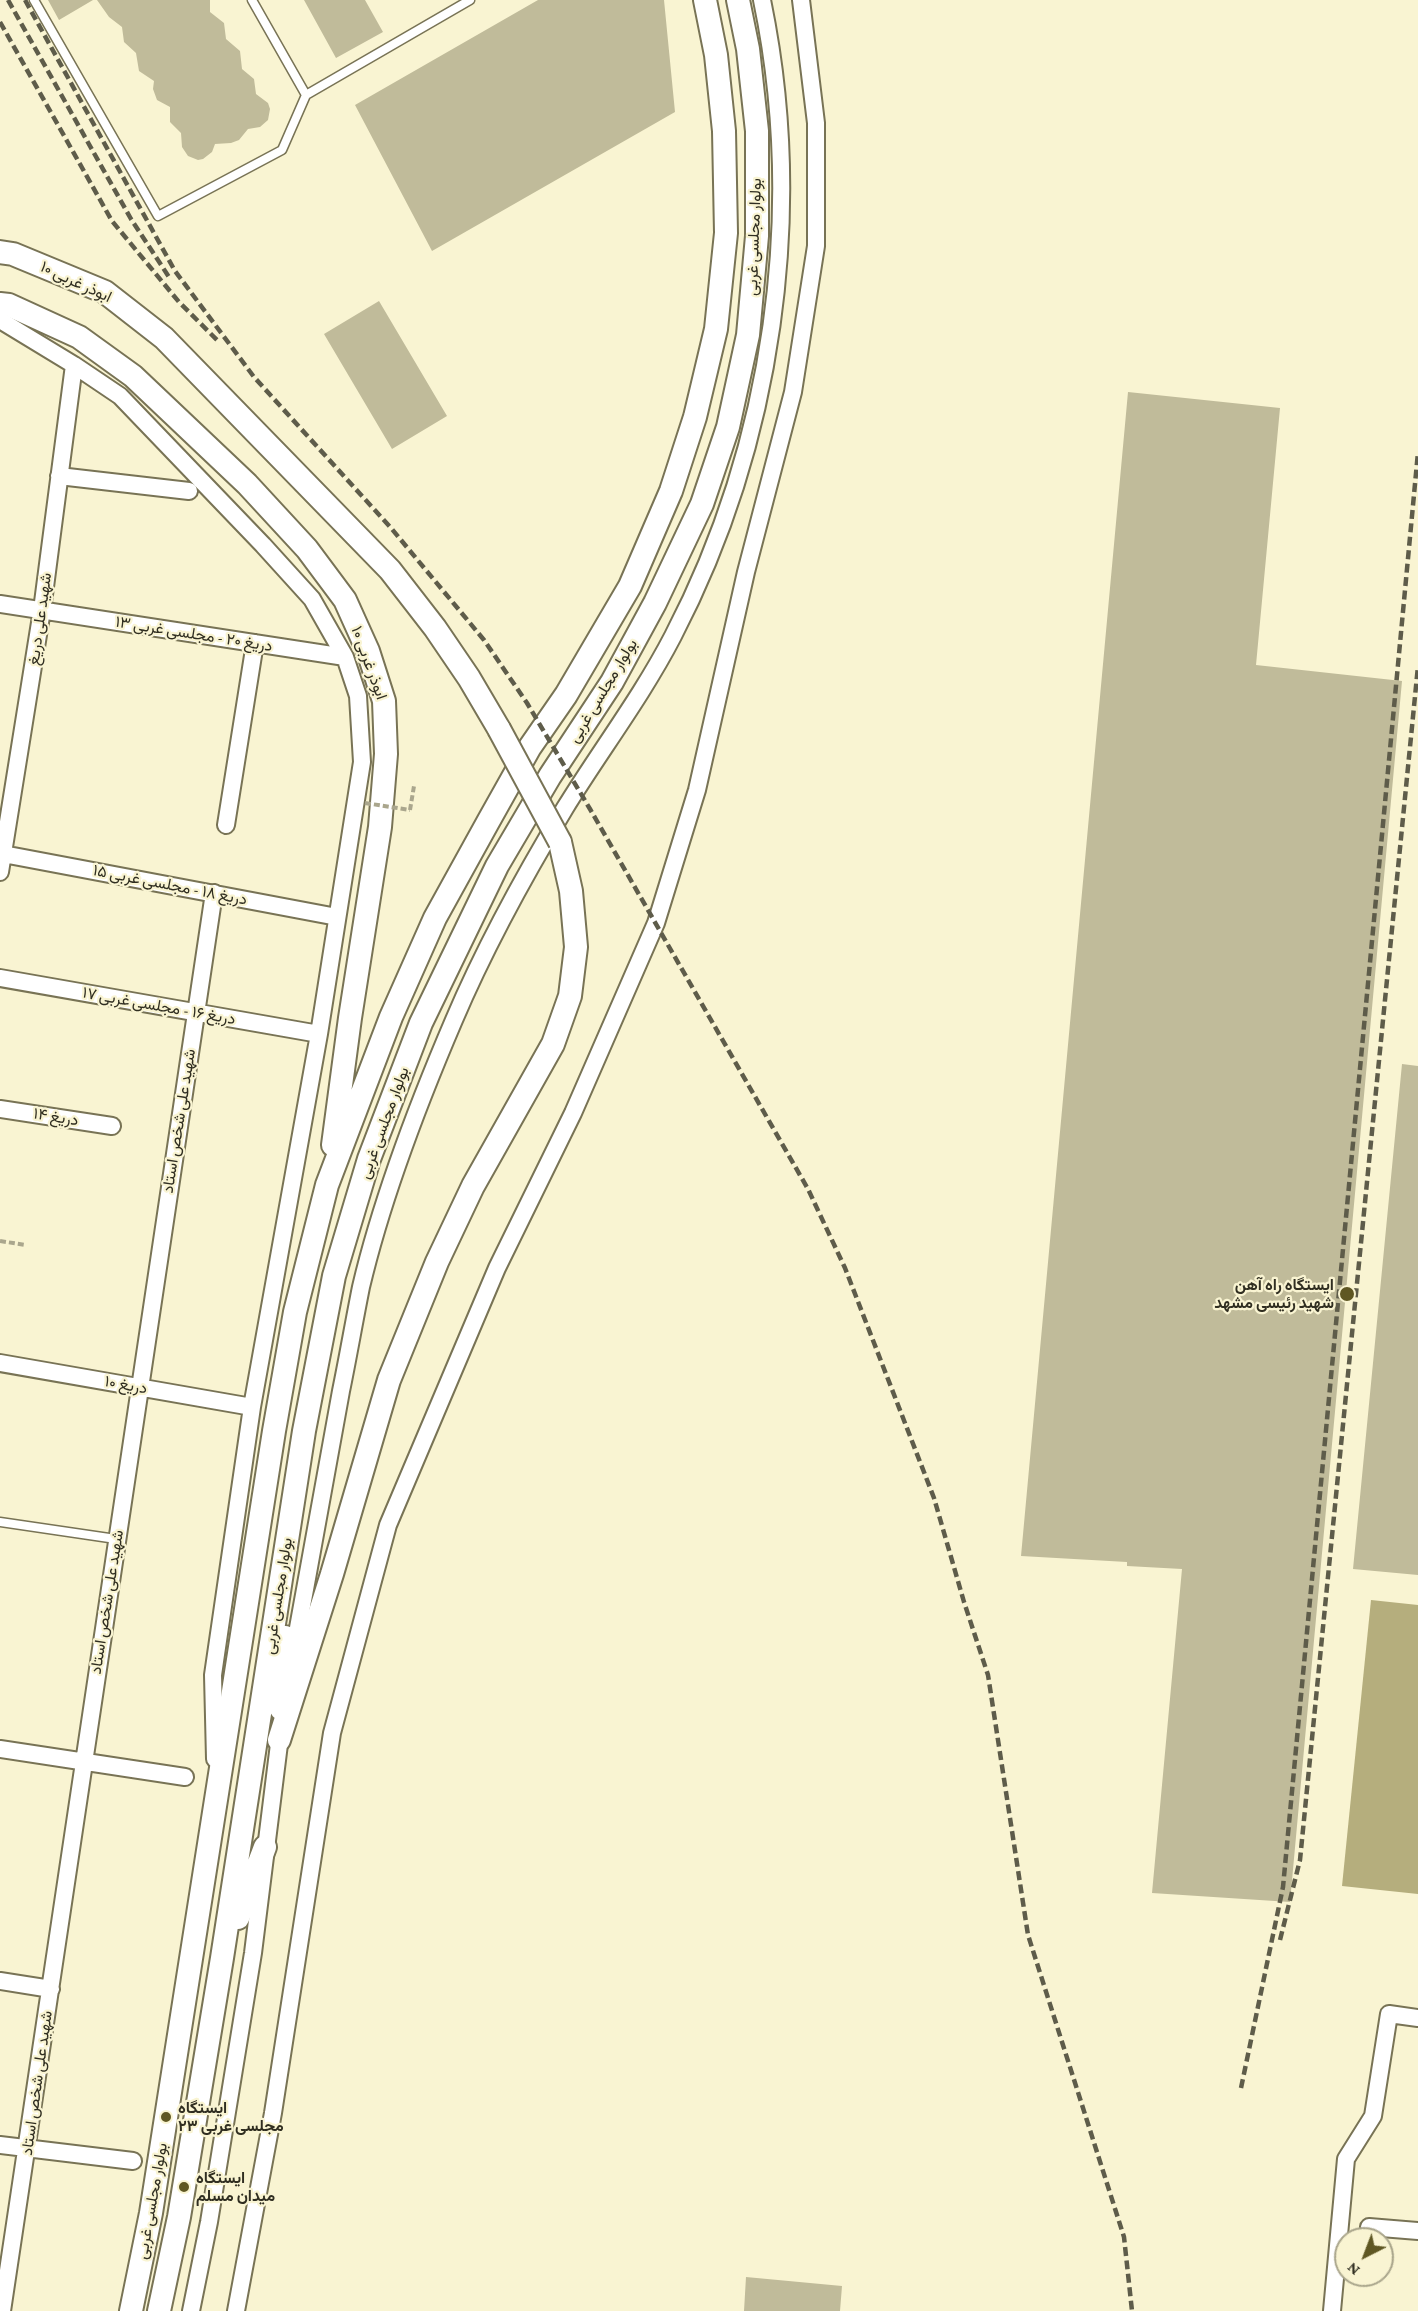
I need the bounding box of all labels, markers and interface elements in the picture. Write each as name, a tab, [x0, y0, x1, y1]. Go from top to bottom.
street label: بولوار مجلسی غربی	[742, 178, 766, 296]
street label: ابوذر غربی ۱۰	[37, 257, 115, 307]
street label: شهید علی دریغ	[24, 571, 56, 667]
street label: دریغ ۲۰ - مجلسی غربی ۱۳	[114, 612, 274, 656]
street label: ابوذر غربی ۱۰	[347, 624, 391, 702]
street label: بولوار مجلسی غربی	[564, 636, 642, 746]
street label: دریغ ۱۸ - مجلسی غربی ۱۵	[91, 861, 249, 909]
street label: دریغ ۱۶ - مجلسی غربی ۱۷	[81, 983, 237, 1029]
street label: شهید علی شخص استاد	[158, 1047, 200, 1195]
street label: بولوار مجلسی غربی	[355, 1064, 413, 1182]
street label: دریغ ۱۴	[32, 1104, 80, 1130]
place label: ایستگاه راه آهن شهید رئیسی مشهد	[1214, 1275, 1334, 1313]
marker: ایستگاه راه آهن شهید رئیسی مشهد	[1338, 1285, 1356, 1303]
street label: دریغ ۱۰	[103, 1372, 149, 1398]
street label: شهید علی شخص استاد	[86, 1528, 128, 1676]
street label: بولوار مجلسی غربی	[259, 1536, 297, 1656]
street label: شهید علی شخص استاد	[17, 2009, 57, 2157]
place label: ایستگاه مجلسی غربی ۲۳	[178, 2098, 284, 2136]
marker: ایستگاه مجلسی غربی ۲۳	[159, 2110, 173, 2124]
street label: بولوار مجلسی غربی	[132, 2141, 172, 2261]
place label: ایستگاه میدان مسلم	[196, 2168, 275, 2206]
marker: ایستگاه میدان مسلم	[177, 2180, 191, 2194]
north arrow	[1334, 2227, 1394, 2287]
text: N	[1343, 2259, 1363, 2279]

